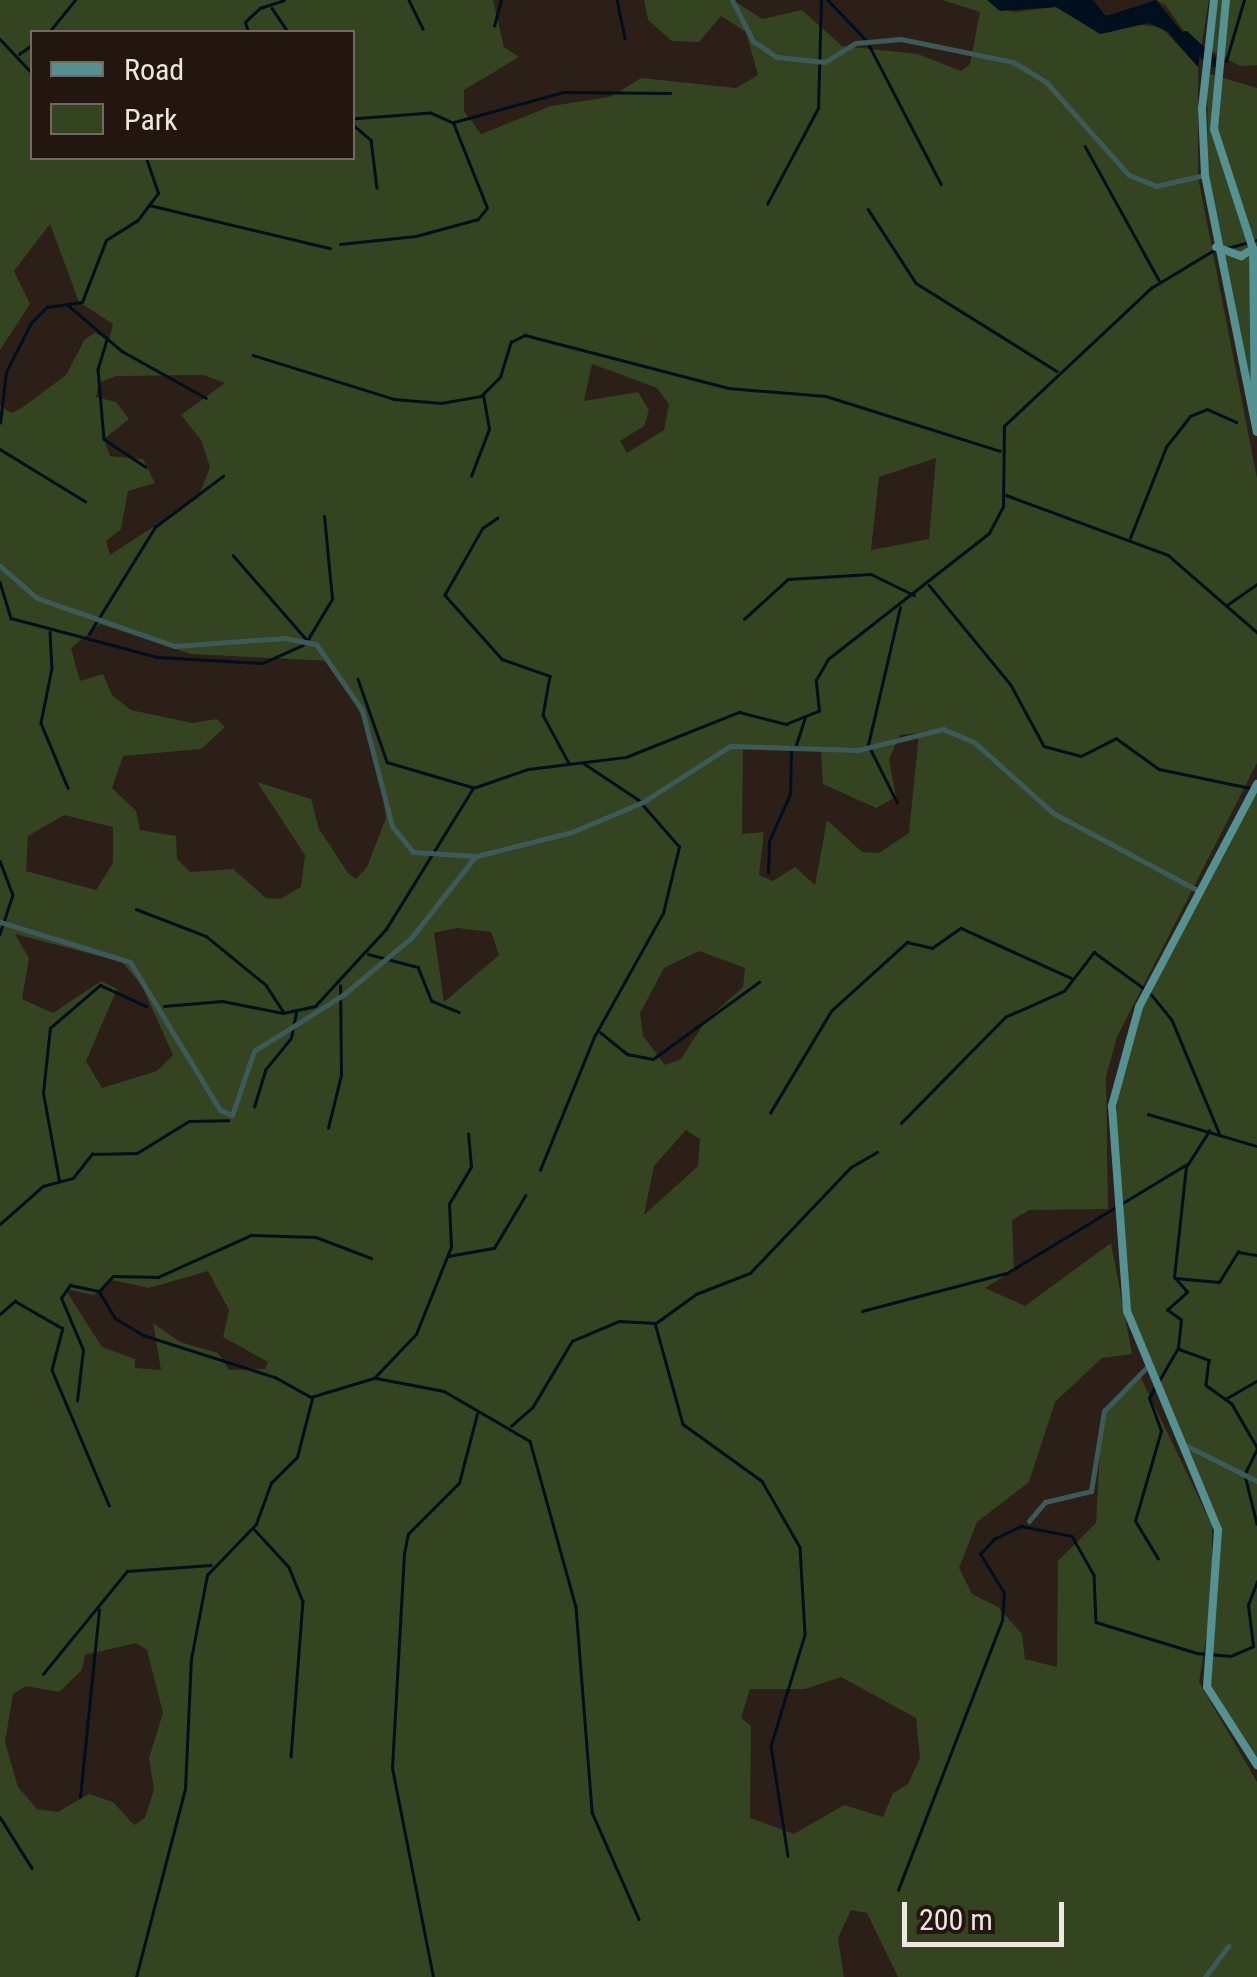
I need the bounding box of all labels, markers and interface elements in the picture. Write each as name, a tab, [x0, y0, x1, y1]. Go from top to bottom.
legend	[30, 30, 355, 160]
text: Road	[124, 52, 184, 87]
text: Park	[124, 102, 178, 137]
scale bar	[907, 1882, 1070, 1944]
text: 200 m	[919, 1902, 993, 1937]

